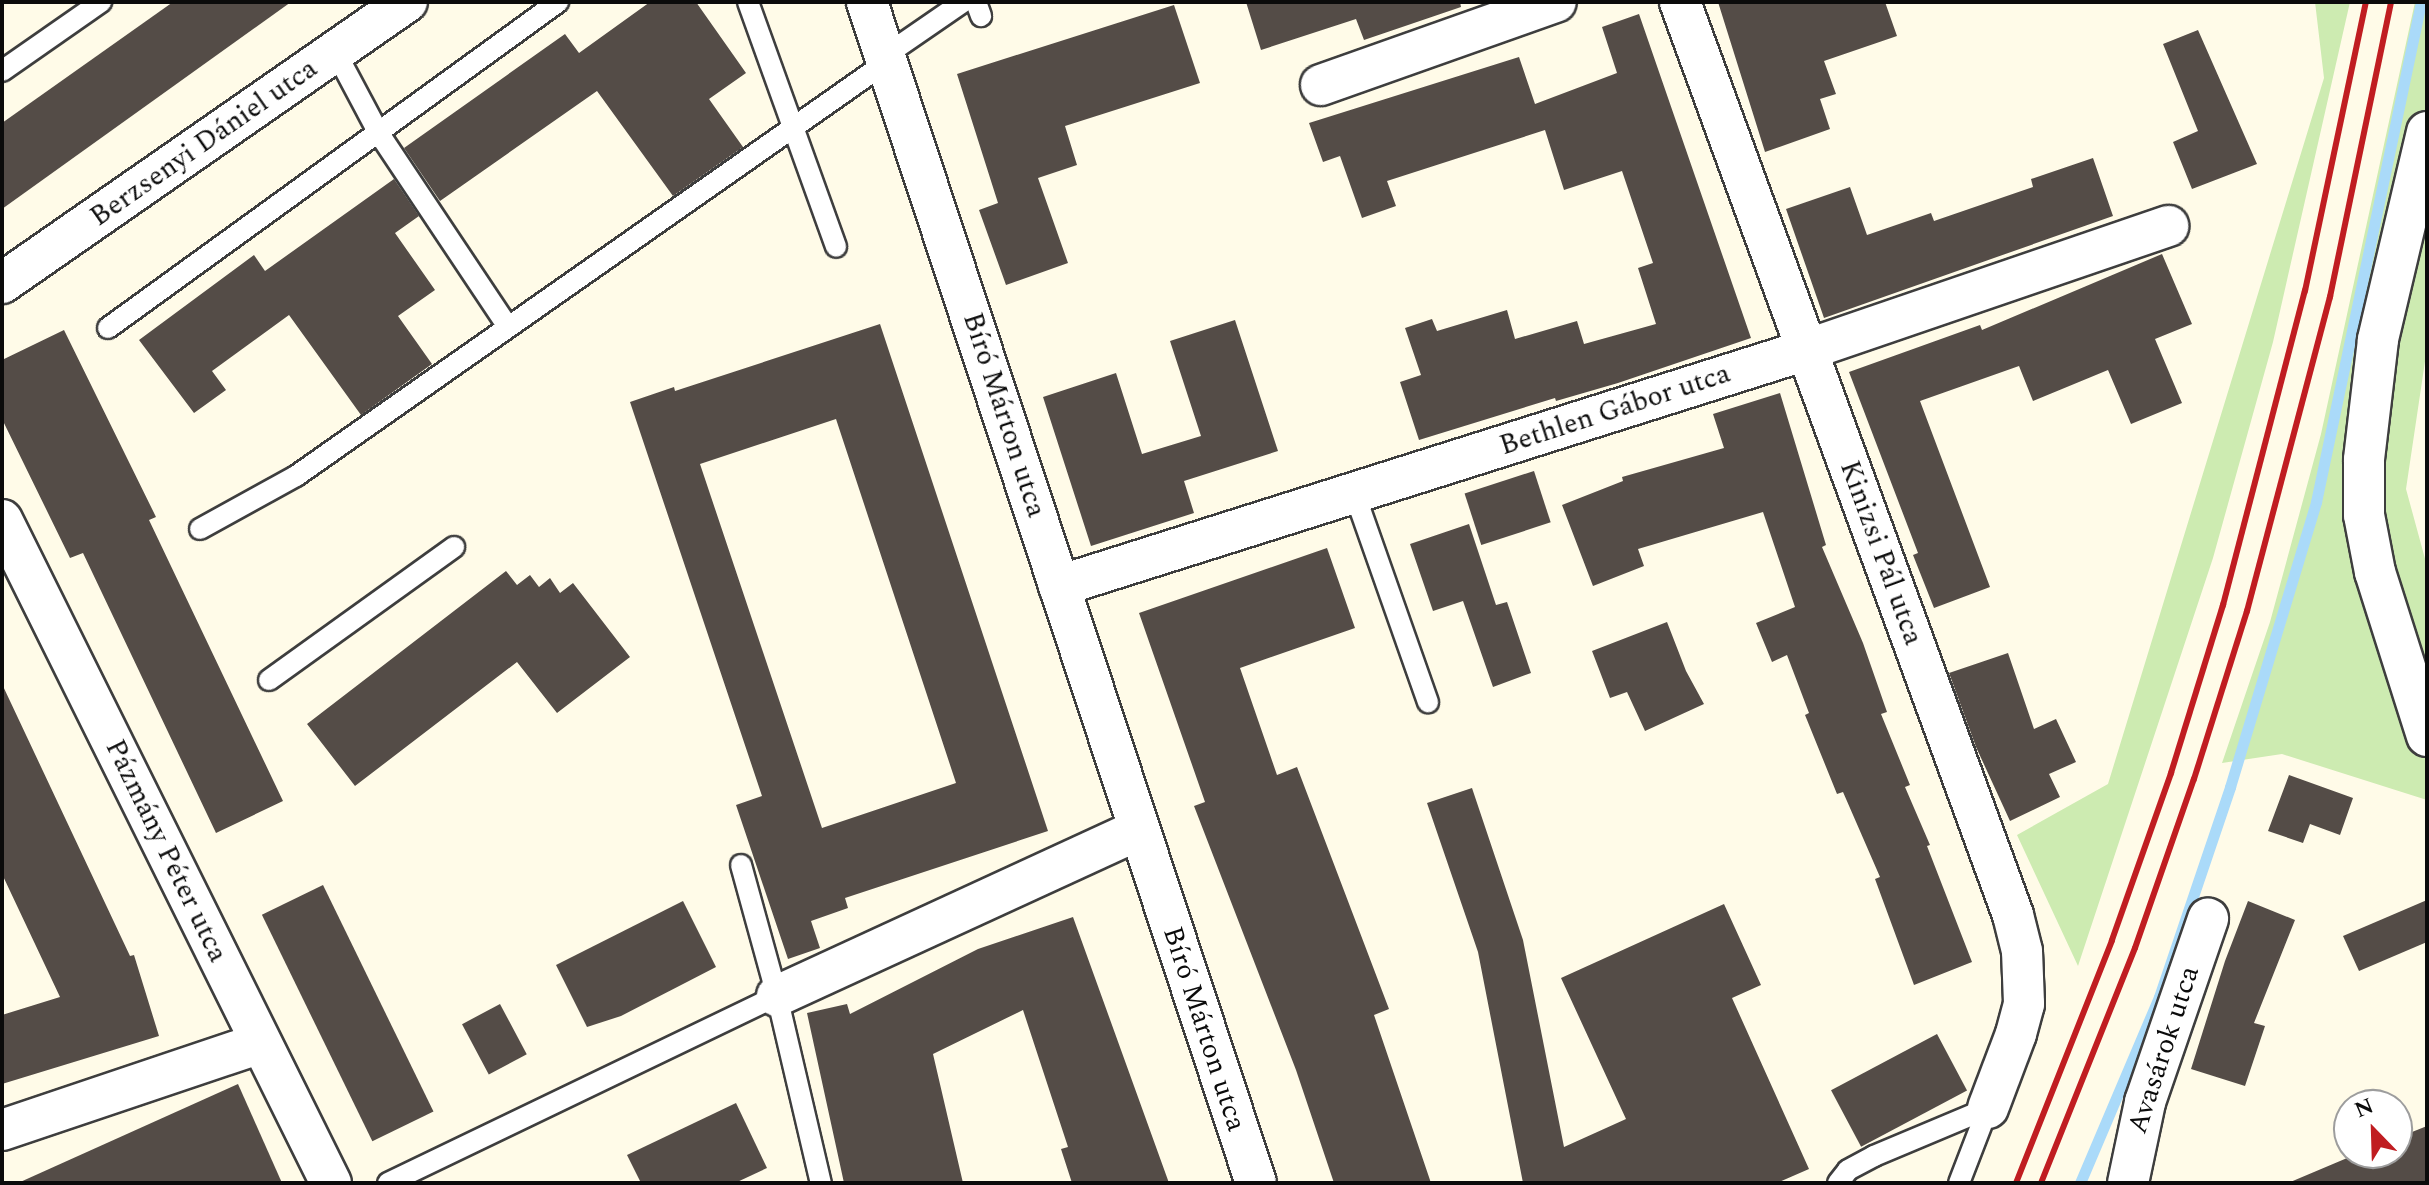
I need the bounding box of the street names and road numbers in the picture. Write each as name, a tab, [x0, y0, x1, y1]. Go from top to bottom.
street label: Berzsenyi Dániel utca	[84, 52, 324, 234]
street label: Bíró Márton utca	[955, 308, 1053, 522]
street label: Bethlen Gábor utca	[1496, 357, 1734, 463]
street label: Kinizsi Pál utca	[1832, 456, 1930, 650]
street label: Pázmány Péter utca	[98, 734, 234, 968]
street label: Bíró Márton utca	[1155, 922, 1253, 1136]
street label: Avasárok utca	[2121, 962, 2207, 1138]

